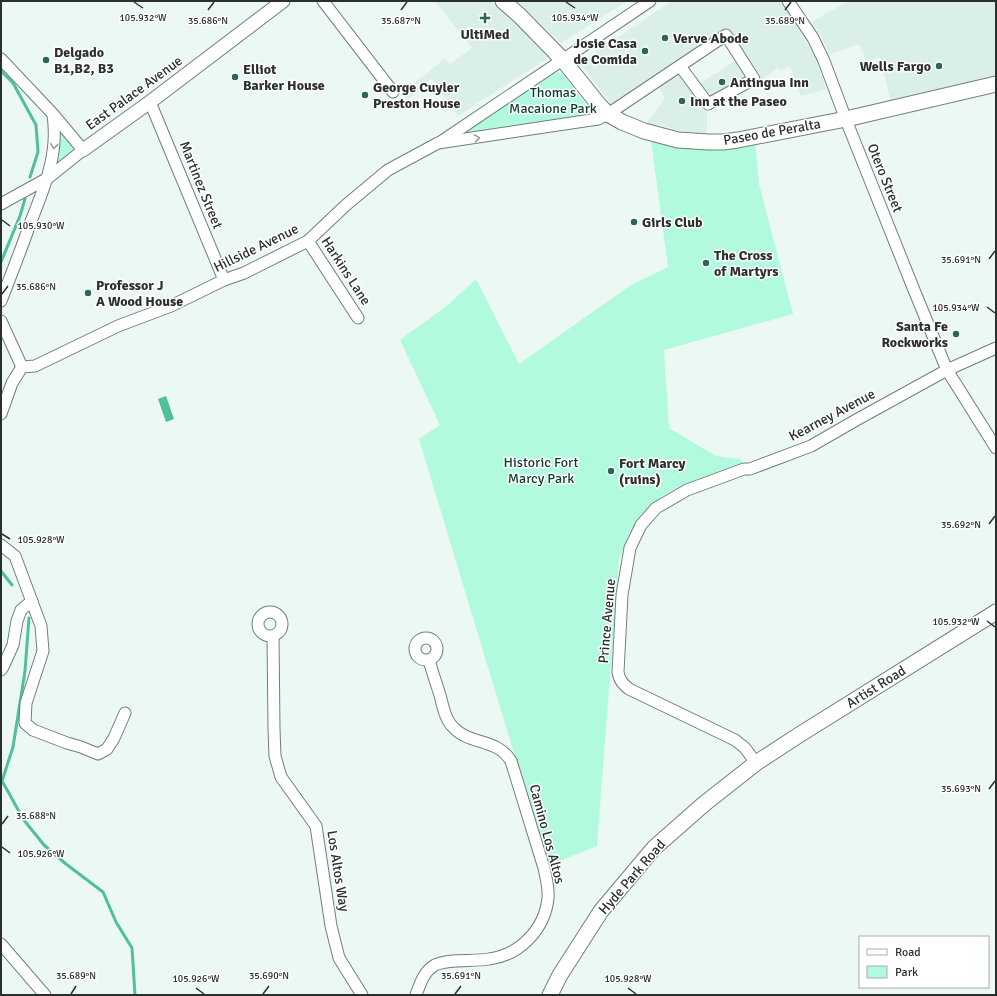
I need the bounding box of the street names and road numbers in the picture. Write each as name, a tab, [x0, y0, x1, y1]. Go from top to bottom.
street label: East Palace Avenue	[82, 52, 186, 134]
street label: Paseo de Peralta	[722, 115, 822, 149]
street label: Martinez Street	[176, 139, 226, 231]
street label: Otero Street	[863, 141, 907, 215]
street label: Hillside Avenue	[211, 220, 301, 276]
street label: Harkins Lane	[318, 234, 374, 308]
street label: Kearney Avenue	[786, 385, 878, 445]
street label: Prince Avenue	[595, 578, 619, 664]
street label: Artist Road	[843, 662, 909, 712]
street label: Camino Los Altos	[526, 782, 568, 886]
street label: Los Altos Way	[323, 829, 353, 913]
street label: Hyde Park Road	[595, 836, 669, 918]

